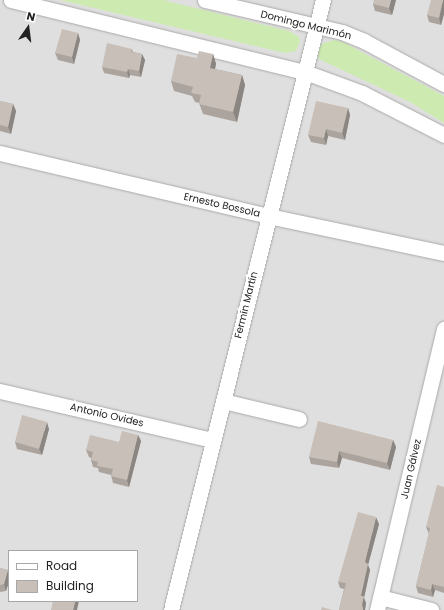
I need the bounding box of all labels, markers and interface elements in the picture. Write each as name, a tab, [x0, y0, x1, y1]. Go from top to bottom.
north arrow	[8, 8, 48, 48]
text: N	[25, 8, 37, 25]
street label: Domingo Marimón	[259, 8, 353, 42]
street label: Ernesto Bossola	[183, 190, 261, 220]
street label: Fermín Martín	[232, 270, 260, 340]
street label: Antonio Ovides	[69, 401, 145, 429]
street label: Juan Gálvez	[398, 438, 424, 500]
legend	[8, 550, 138, 602]
text: Road	[46, 557, 77, 574]
text: Building	[46, 577, 94, 594]

